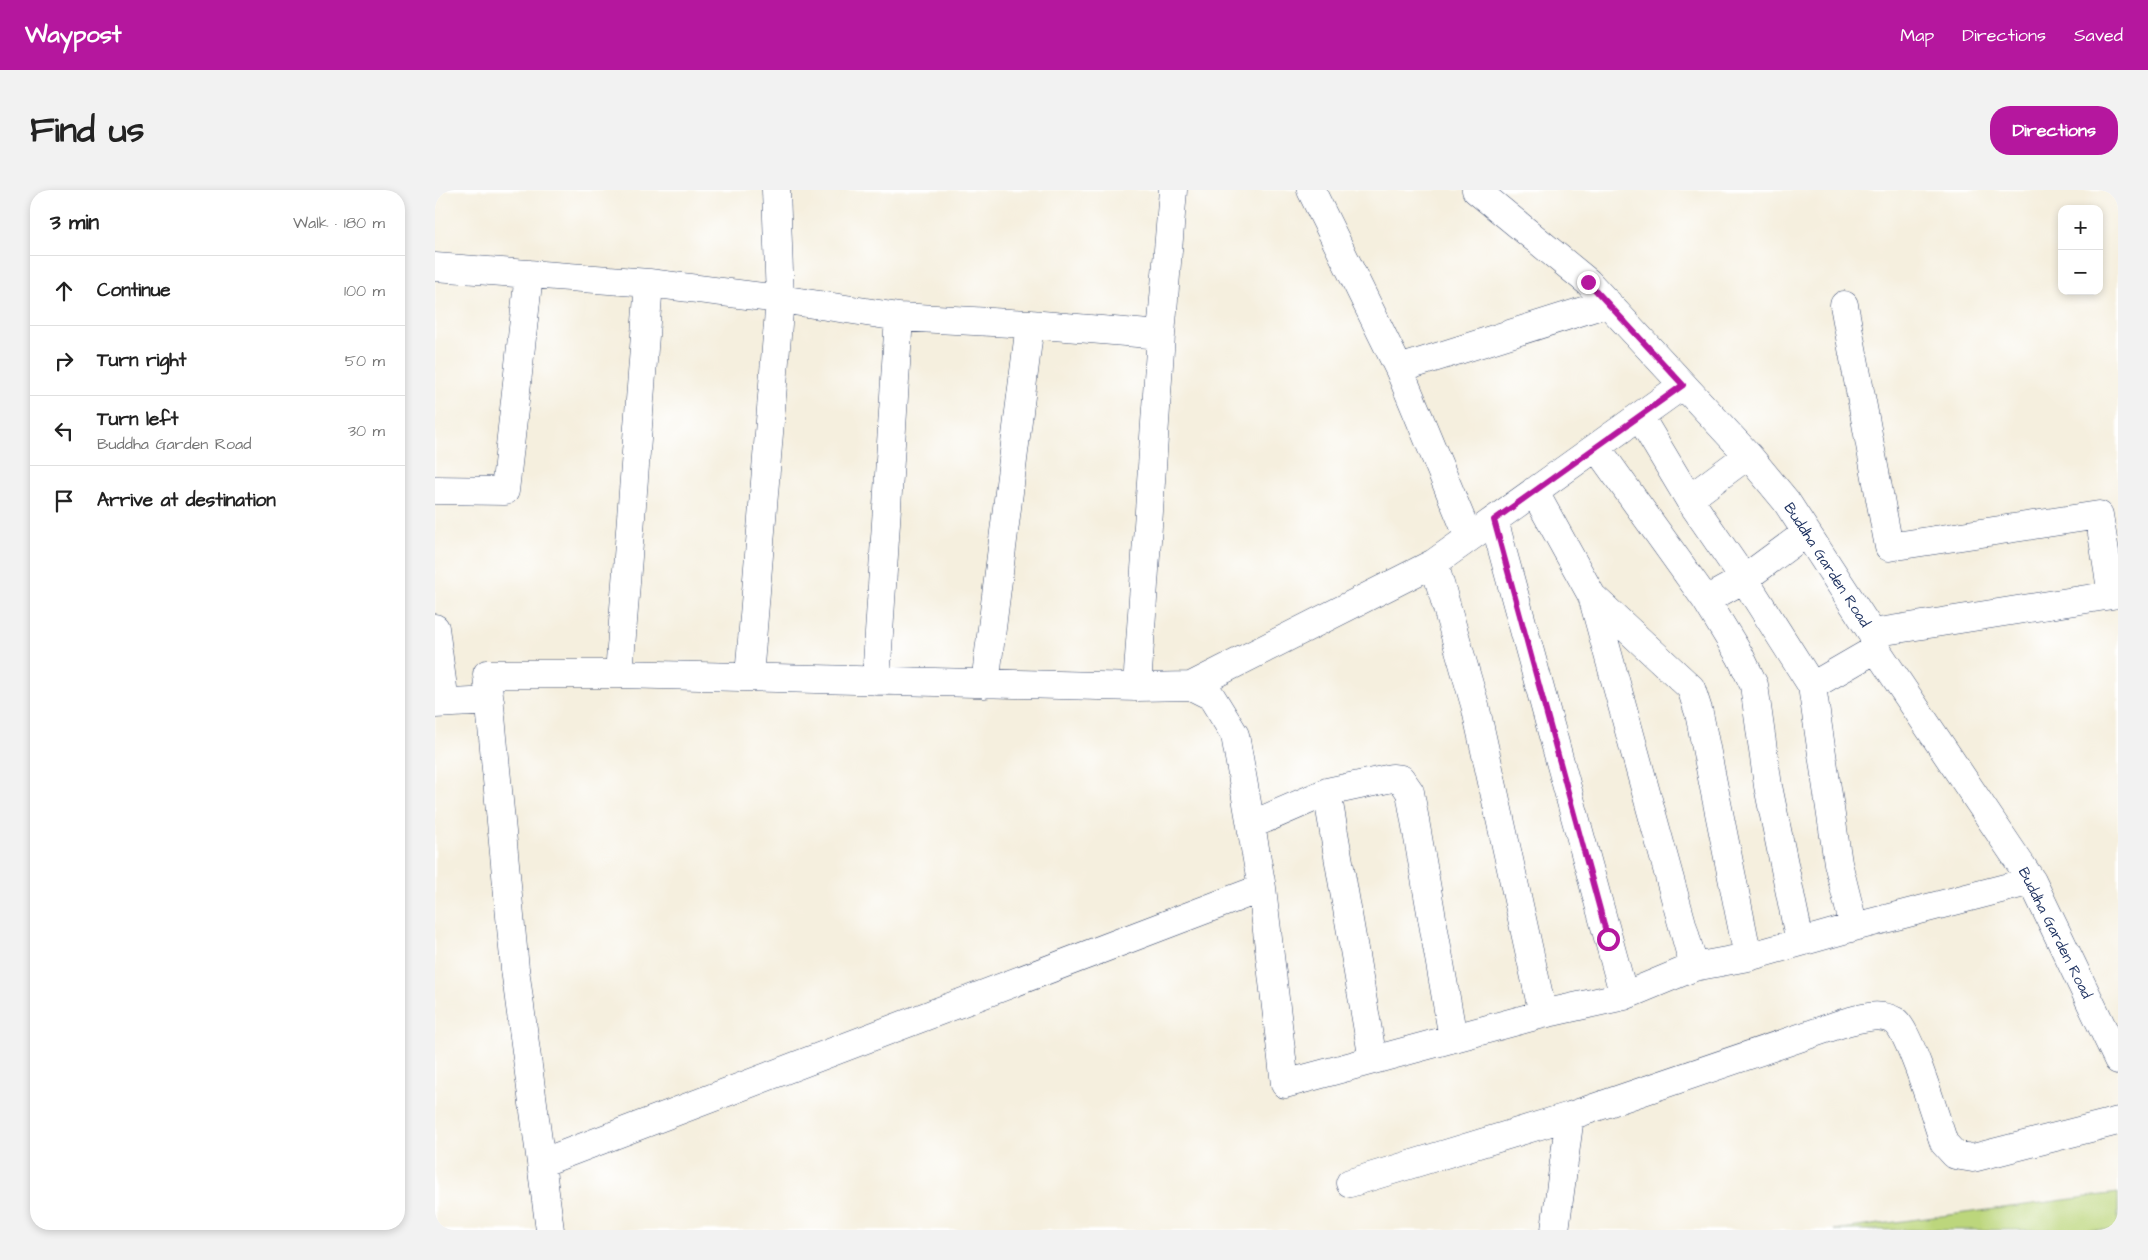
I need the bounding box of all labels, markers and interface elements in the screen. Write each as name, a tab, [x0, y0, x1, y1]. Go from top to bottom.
text: Waypost	[25, 18, 122, 52]
text: Map	[1900, 23, 1934, 48]
text: Directions	[1962, 23, 2046, 48]
text: Saved	[2074, 23, 2123, 48]
text: Find us	[30, 106, 144, 155]
button: Directions	[1990, 106, 2118, 155]
map controls	[2058, 205, 2103, 295]
button: +	[2058, 205, 2103, 250]
text: 3 min	[50, 208, 99, 237]
text: Walk · 180 m	[293, 212, 385, 234]
button: −	[2058, 250, 2103, 295]
route end	[1577, 271, 1600, 294]
icon: ahead	[50, 277, 78, 305]
text: Continue	[97, 277, 171, 304]
text: 100 m	[344, 280, 385, 302]
icon: right	[50, 347, 78, 375]
text: Turn right	[97, 347, 186, 374]
text: 50 m	[345, 350, 385, 372]
text: Turn left	[97, 406, 178, 433]
icon: left	[50, 417, 78, 445]
text: 30 m	[348, 420, 385, 442]
text: Buddha Garden Road	[97, 433, 251, 455]
icon: arrive	[50, 487, 78, 515]
text: Arrive at destination	[97, 487, 276, 514]
street label: Buddha Garden Road	[1779, 499, 1875, 632]
street label: Buddha Garden Road	[2013, 864, 2097, 1003]
route start	[1597, 928, 1620, 951]

